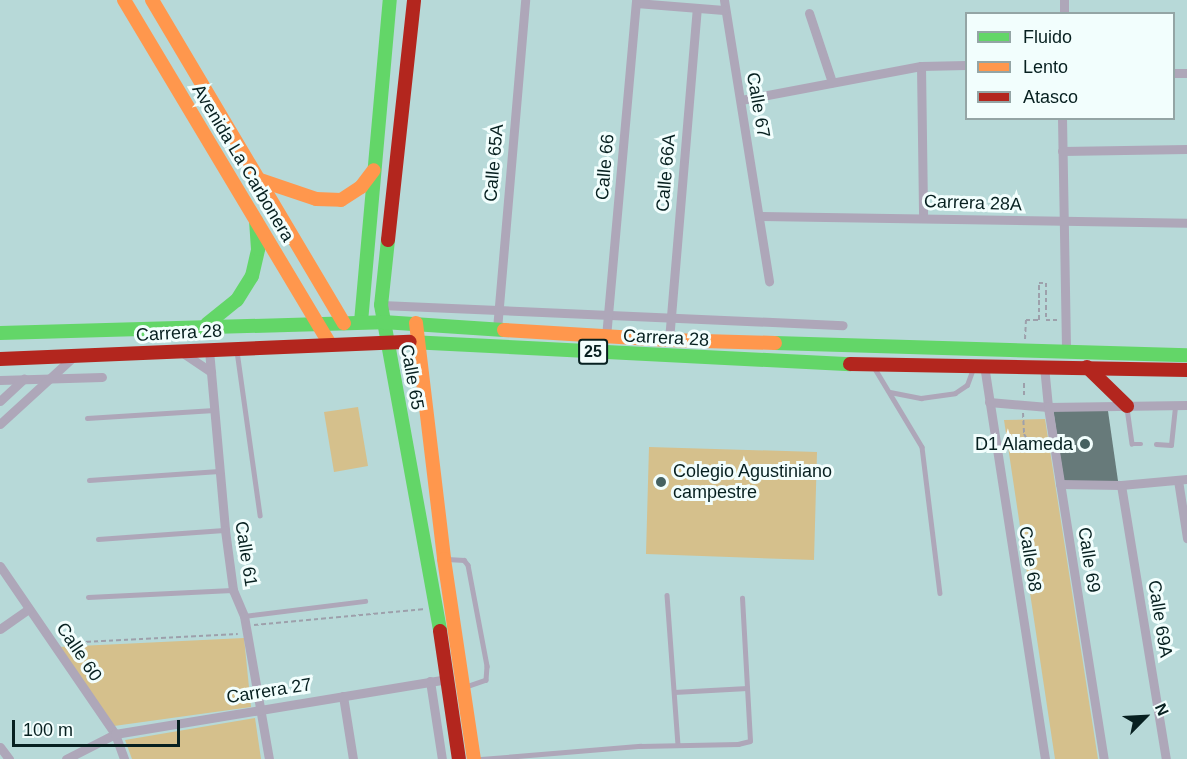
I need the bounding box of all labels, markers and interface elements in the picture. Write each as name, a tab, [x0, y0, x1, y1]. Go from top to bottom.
legend	[965, 12, 1175, 120]
text: Fluido	[1023, 27, 1072, 47]
text: Lento	[1023, 57, 1068, 77]
street label: Calle 67	[742, 71, 774, 139]
street label: Avenida La Carbonera	[187, 80, 299, 246]
text: Atasco	[1023, 87, 1078, 107]
street label: Calle 65A	[480, 123, 508, 203]
street label: Calle 66	[591, 133, 619, 201]
street label: Calle 66A	[652, 133, 680, 213]
street label: Carrera 28A	[924, 190, 1022, 216]
street label: Carrera 28	[135, 320, 223, 346]
street label: Carrera 28	[622, 325, 710, 351]
road number: 25	[578, 339, 608, 365]
street label: Calle 65	[396, 343, 428, 411]
place label: D1 Alameda	[974, 433, 1073, 455]
marker: D1 Alameda	[1078, 437, 1092, 451]
place label: Colegio Agustiniano campestre	[673, 461, 833, 504]
marker: Colegio Agustiniano campestre	[654, 475, 668, 489]
street label: Calle 61	[230, 520, 262, 588]
street label: Calle 68	[1014, 525, 1046, 593]
street label: Calle 69	[1073, 526, 1105, 594]
street label: Calle 69A	[1143, 579, 1177, 659]
street label: Calle 60	[52, 619, 106, 685]
street label: Carrera 27	[225, 674, 313, 708]
north arrow	[1115, 687, 1175, 747]
text: N	[1152, 701, 1172, 718]
scale bar	[15, 708, 183, 746]
text: 100 m	[23, 720, 73, 740]

